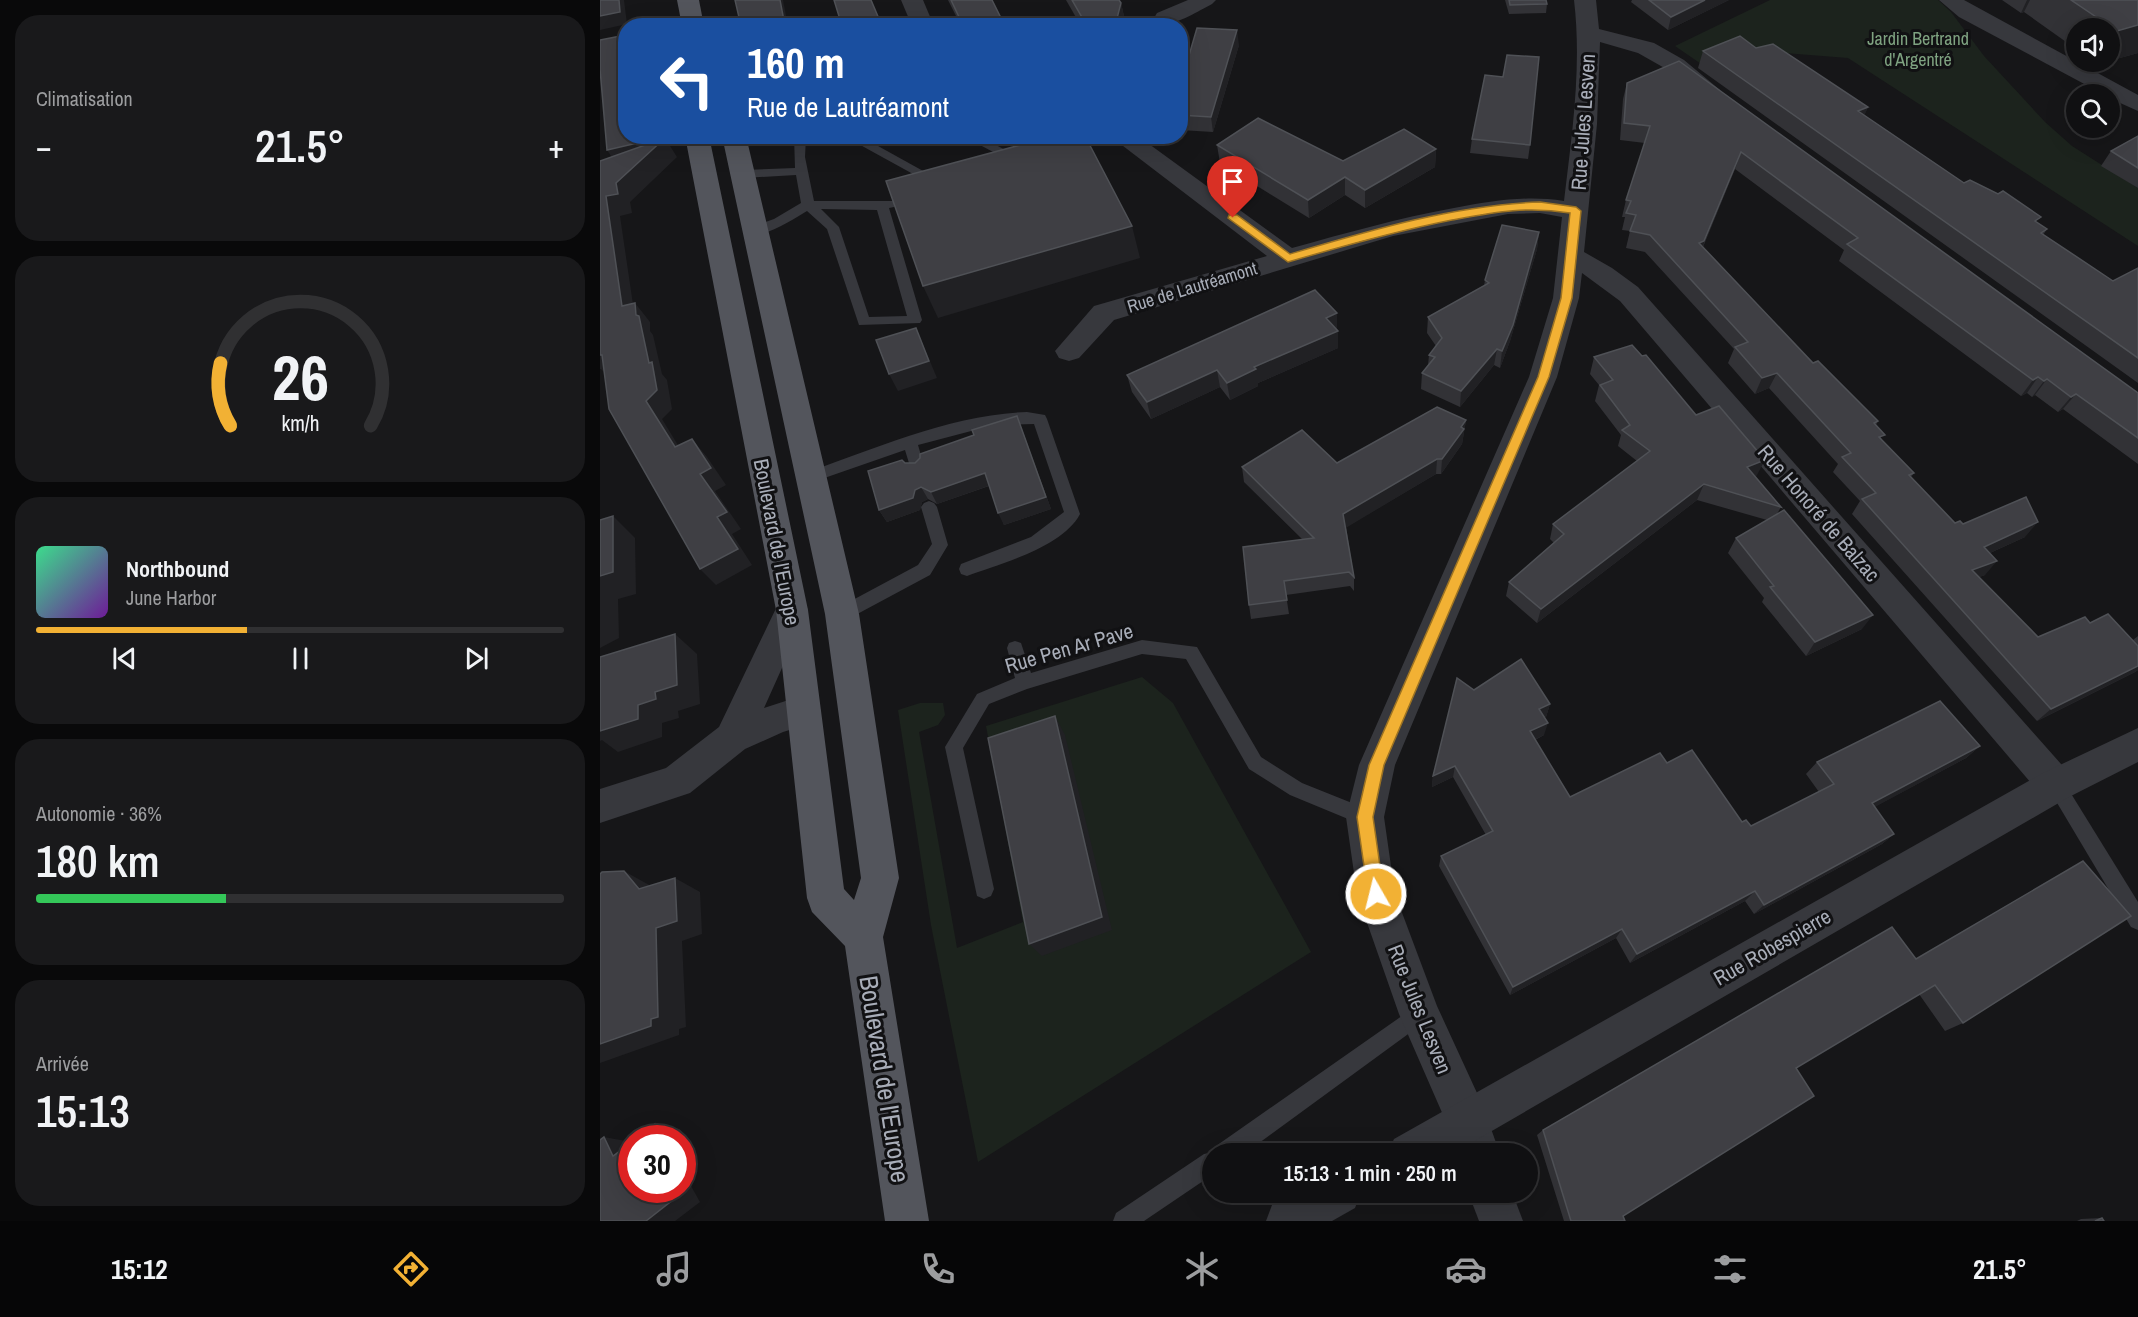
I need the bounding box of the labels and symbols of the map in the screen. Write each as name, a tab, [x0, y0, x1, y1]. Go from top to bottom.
park label: Jardin Bertrand d'Argentré	[1867, 26, 1969, 72]
street label: Rue Jules Lesven	[1564, 53, 1602, 191]
pin	[1207, 156, 1258, 218]
street label: Rue de Lautréamont	[1124, 255, 1260, 319]
street label: Rue Honoré de Balzac	[1751, 438, 1887, 588]
street label: Boulevard de l'Europe	[747, 456, 807, 628]
street label: Rue Pen Ar Pave	[1001, 616, 1137, 680]
position arrow	[1344, 862, 1408, 926]
street label: Rue Robespierre	[1708, 902, 1836, 992]
street label: Rue Jules Lesven	[1381, 940, 1459, 1078]
street label: Boulevard de l'Europe	[851, 973, 919, 1185]
speed limit sign: 30	[618, 1125, 696, 1203]

